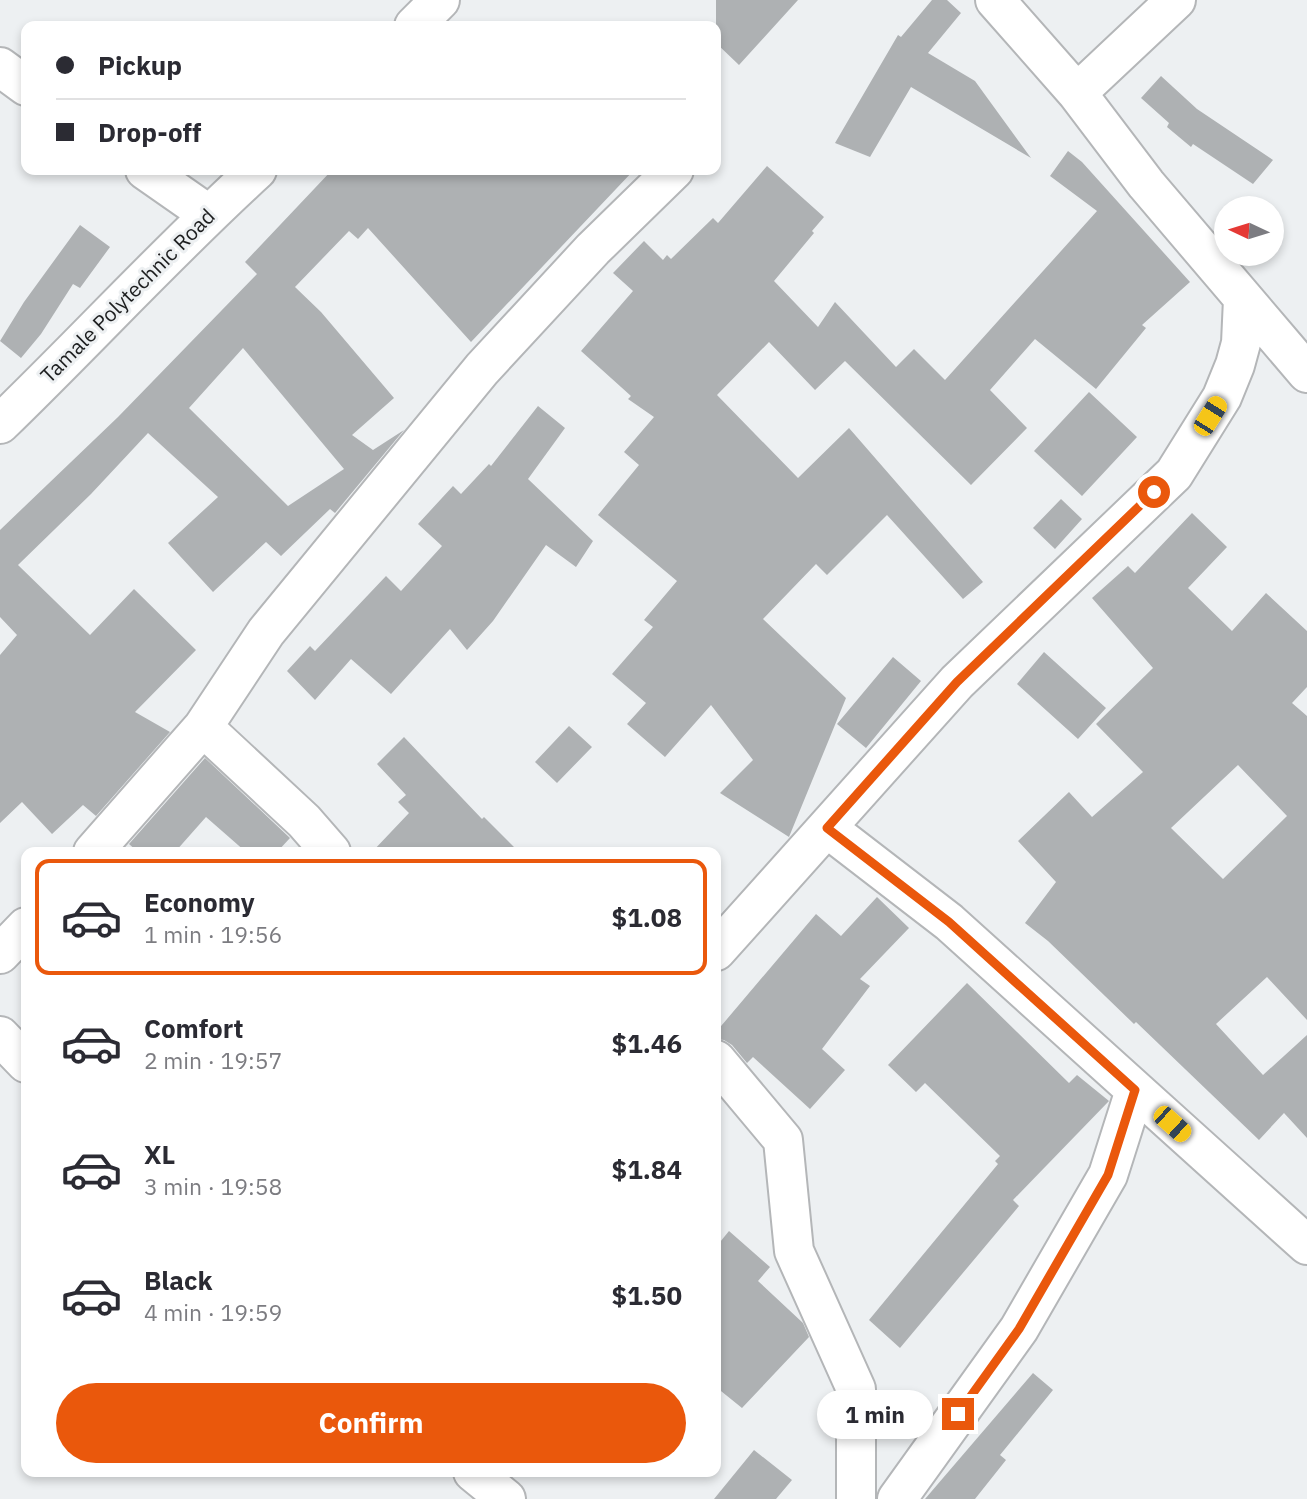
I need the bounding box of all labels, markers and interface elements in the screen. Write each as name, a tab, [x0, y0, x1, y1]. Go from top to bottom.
text: Pickup	[98, 48, 182, 82]
text: Drop-off	[98, 115, 201, 149]
north arrow	[1214, 196, 1284, 266]
map controls	[1214, 196, 1284, 266]
street label: Tamale Polytechnic Road	[34, 202, 221, 389]
car	[1190, 393, 1231, 439]
route start	[1138, 476, 1170, 508]
text: Economy	[144, 885, 255, 919]
icon: car	[60, 886, 123, 949]
text: $1.08	[612, 900, 682, 934]
text: 1 min · 19:56	[144, 919, 282, 949]
text: Comfort	[144, 1011, 243, 1045]
icon: car	[60, 1012, 123, 1075]
text: $1.46	[612, 1026, 682, 1060]
text: 2 min · 19:57	[144, 1045, 282, 1075]
car	[1150, 1102, 1195, 1146]
text: XL	[144, 1137, 175, 1171]
icon: car	[60, 1138, 123, 1201]
text: $1.84	[612, 1152, 682, 1186]
text: 3 min · 19:58	[144, 1171, 282, 1201]
text: Black	[144, 1263, 212, 1297]
icon: car	[60, 1264, 123, 1327]
text: $1.50	[612, 1278, 682, 1312]
text: 4 min · 19:59	[144, 1297, 282, 1327]
button: Confirm	[56, 1383, 686, 1463]
callout: 1 min	[818, 1390, 934, 1438]
route end	[942, 1398, 974, 1430]
text: 1 min	[845, 1399, 905, 1429]

